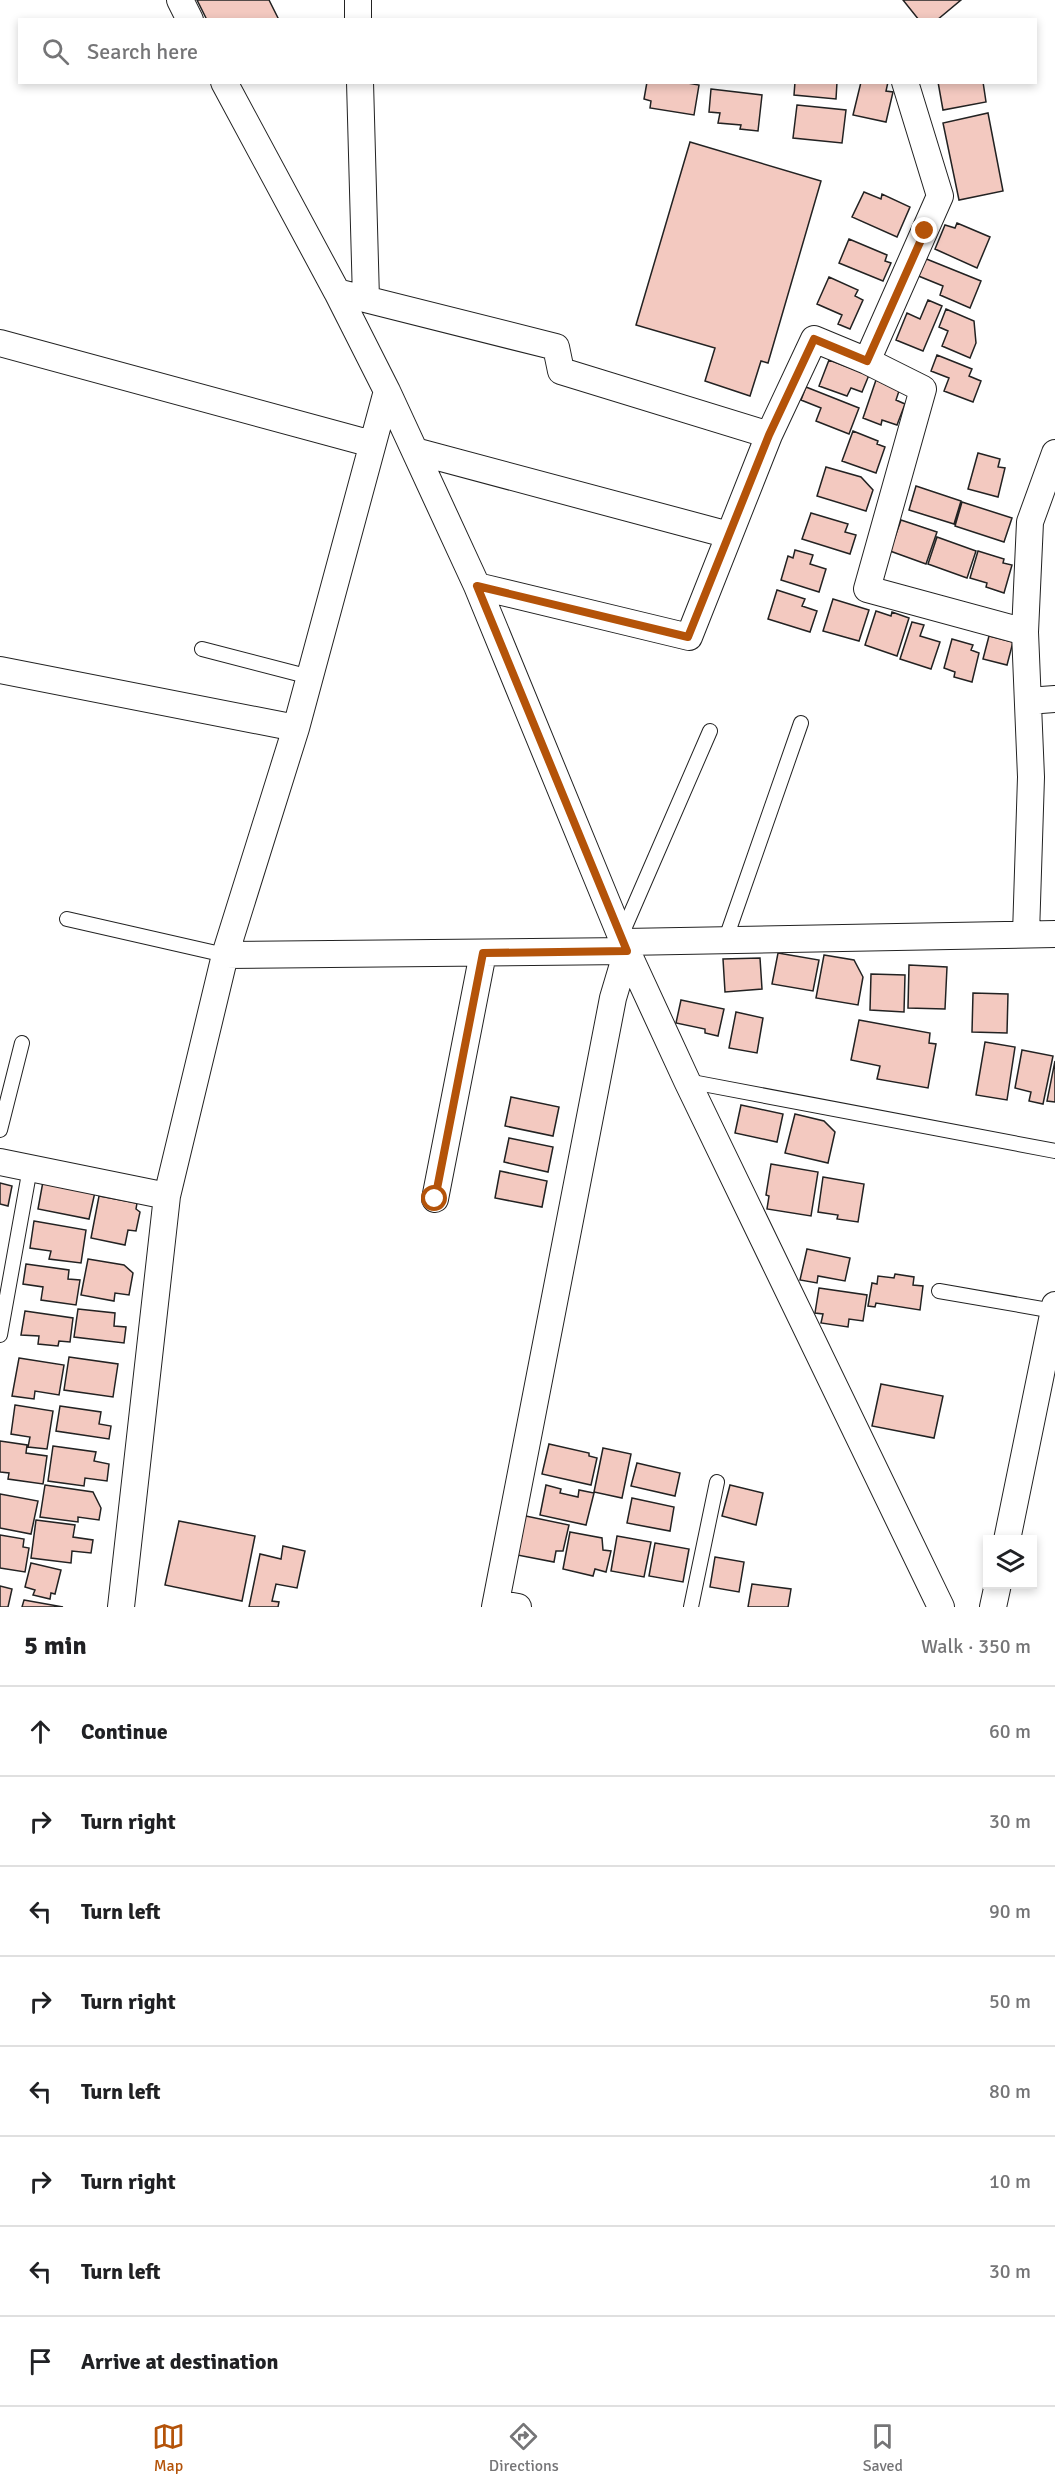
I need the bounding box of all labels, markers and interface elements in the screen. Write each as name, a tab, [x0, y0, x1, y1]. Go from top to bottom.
search box	[18, 18, 1037, 84]
icon: search	[39, 35, 72, 68]
text: Search here	[87, 38, 198, 65]
route end	[911, 217, 937, 243]
route start	[421, 1185, 447, 1211]
map controls	[983, 1535, 1037, 1589]
button: layers	[983, 1535, 1037, 1589]
text: 5 min	[24, 1630, 87, 1662]
text: Walk · 350 m	[921, 1634, 1031, 1659]
icon: ahead	[24, 1715, 57, 1748]
text: Continue	[81, 1718, 168, 1745]
text: 60 m	[989, 1719, 1031, 1744]
icon: right	[24, 1805, 57, 1838]
text: Turn right	[81, 1808, 176, 1835]
text: 30 m	[989, 1809, 1031, 1834]
icon: left	[24, 1895, 57, 1928]
text: Turn left	[81, 1898, 161, 1925]
text: 90 m	[989, 1899, 1031, 1924]
icon: right	[24, 1985, 57, 2018]
text: Turn right	[81, 1988, 176, 2015]
text: 50 m	[989, 1989, 1031, 2014]
icon: left	[24, 2075, 57, 2108]
text: Turn left	[81, 2078, 161, 2105]
text: 80 m	[989, 2079, 1031, 2104]
icon: right	[24, 2165, 57, 2198]
text: Turn right	[81, 2168, 176, 2195]
text: 10 m	[989, 2169, 1031, 2194]
icon: left	[24, 2255, 57, 2288]
text: Turn left	[81, 2258, 161, 2285]
text: 30 m	[989, 2259, 1031, 2284]
icon: arrive	[24, 2345, 57, 2378]
text: Arrive at destination	[81, 2348, 278, 2375]
tab: Map	[152, 2420, 185, 2476]
tab: Directions	[489, 2420, 559, 2476]
tab: Saved	[863, 2420, 903, 2476]

